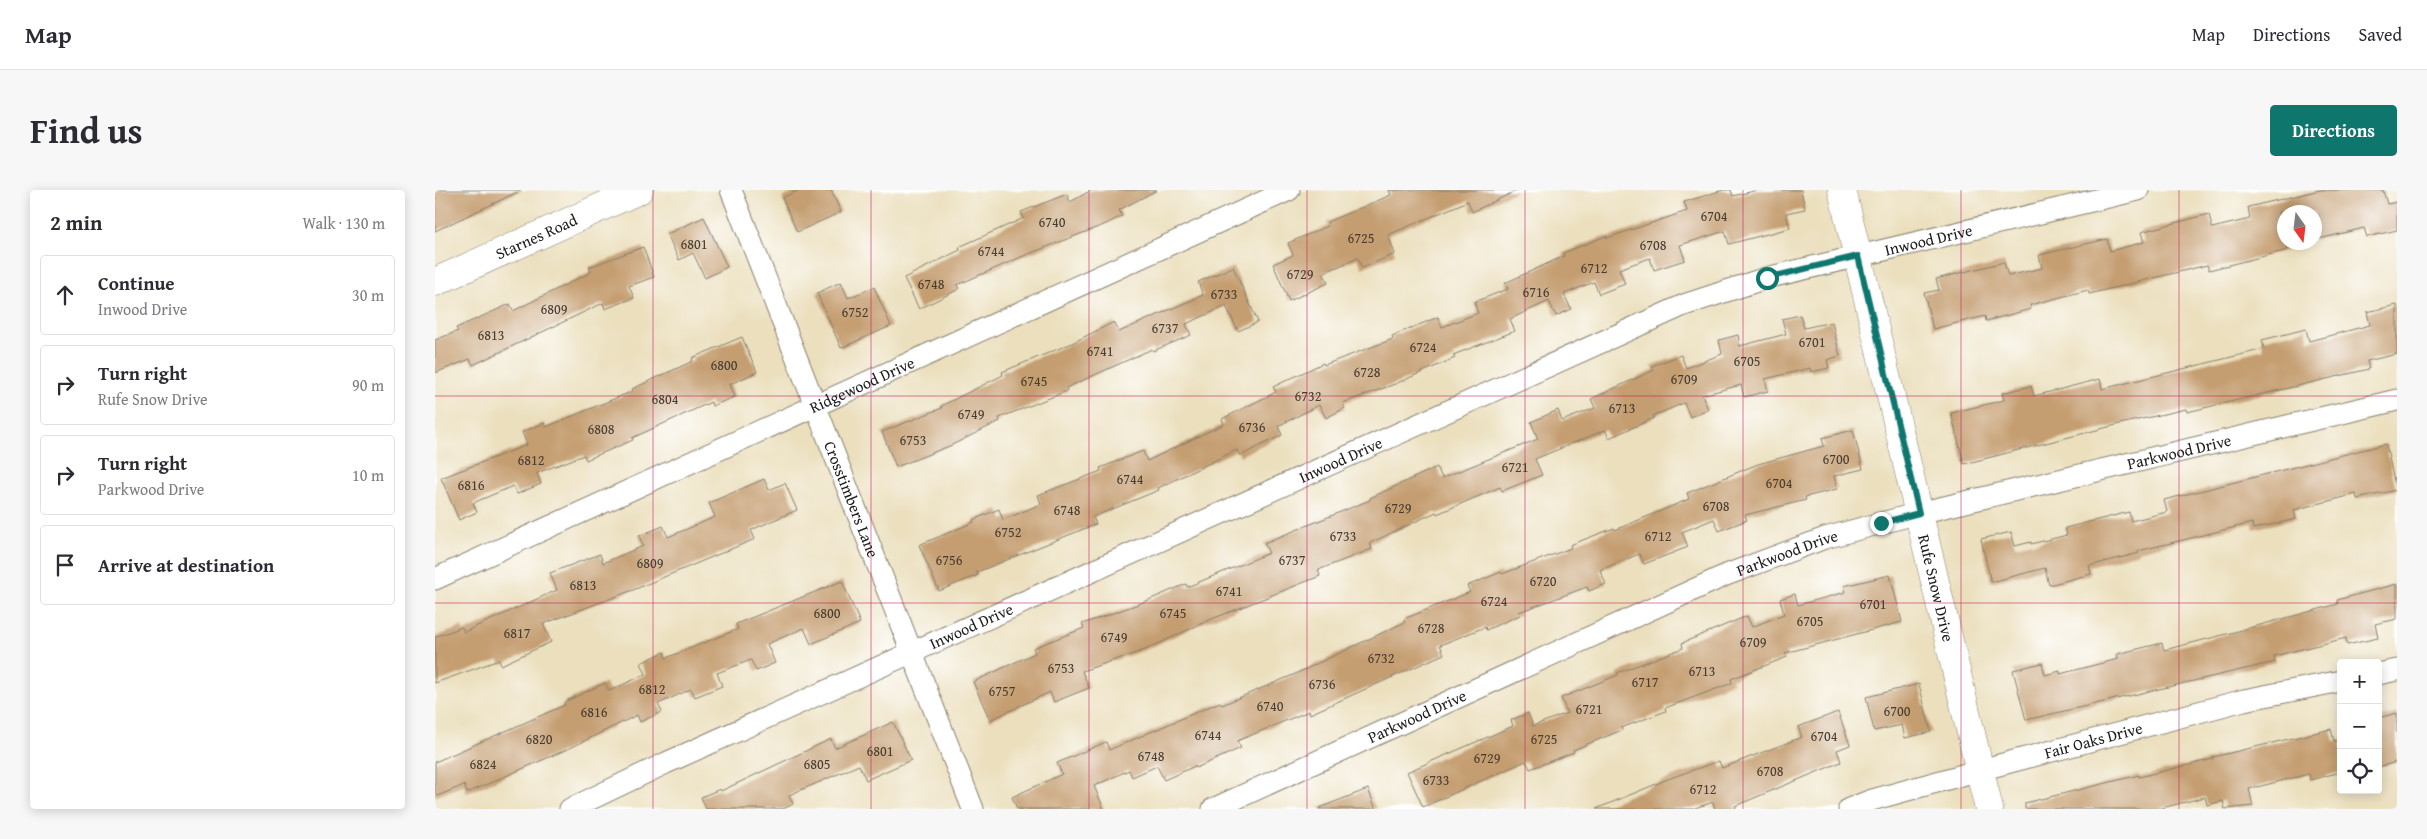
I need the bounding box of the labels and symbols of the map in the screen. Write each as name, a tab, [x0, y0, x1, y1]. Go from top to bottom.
north arrow	[2277, 205, 2322, 250]
house number: 6704	[1701, 206, 1728, 226]
street label: Starnes Road	[491, 207, 581, 265]
house number: 6740	[1039, 212, 1066, 232]
street label: Inwood Drive	[1882, 218, 1975, 262]
house number: 6725	[1348, 228, 1374, 248]
house number: 6801	[681, 234, 707, 254]
house number: 6708	[1640, 235, 1667, 255]
house number: 6744	[978, 241, 1005, 261]
house number: 6712	[1581, 258, 1607, 278]
house number: 6729	[1287, 264, 1314, 284]
route start	[1756, 267, 1779, 290]
house number: 6748	[918, 274, 945, 294]
house number: 6716	[1523, 282, 1550, 302]
house number: 6733	[1211, 284, 1237, 304]
house number: 6809	[541, 299, 568, 319]
house number: 6752	[842, 302, 868, 322]
house number: 6737	[1152, 318, 1179, 338]
house number: 6813	[478, 325, 504, 345]
house number: 6701	[1799, 332, 1825, 352]
house number: 6724	[1410, 337, 1437, 357]
house number: 6741	[1087, 341, 1113, 361]
street label: Ridgewood Drive	[805, 350, 918, 419]
house number: 6705	[1734, 351, 1760, 371]
house number: 6800	[711, 355, 738, 375]
house number: 6728	[1354, 362, 1381, 382]
house number: 6709	[1671, 369, 1698, 389]
house number: 6745	[1021, 371, 1047, 391]
house number: 6732	[1295, 386, 1321, 406]
house number: 6804	[652, 389, 679, 409]
house number: 6713	[1609, 398, 1635, 418]
house number: 6749	[958, 404, 985, 424]
house number: 6736	[1239, 417, 1266, 437]
house number: 6808	[588, 419, 615, 439]
street label: Parkwood Drive	[2125, 428, 2234, 475]
house number: 6753	[900, 430, 926, 450]
street label: Inwood Drive	[1295, 430, 1386, 489]
street label: Crosstimbers Lane	[818, 437, 886, 561]
house number: 6700	[1823, 449, 1850, 469]
house number: 6812	[518, 450, 544, 470]
house number: 6721	[1502, 457, 1528, 477]
house number: 6744	[1117, 469, 1144, 489]
house number: 6704	[1766, 473, 1793, 493]
house number: 6816	[458, 475, 485, 495]
house number: 6708	[1703, 496, 1730, 516]
house number: 6729	[1385, 498, 1412, 518]
house number: 6748	[1054, 500, 1081, 520]
route end	[1870, 512, 1893, 535]
house number: 6752	[995, 522, 1021, 542]
street label: Parkwood Drive	[1733, 523, 1840, 582]
house number: 6733	[1330, 526, 1356, 546]
house number: 6712	[1645, 526, 1671, 546]
street label: Rufe Snow Drive	[1912, 532, 1961, 644]
house number: 6756	[936, 550, 963, 570]
house number: 6737	[1279, 550, 1306, 570]
house number: 6809	[637, 553, 664, 573]
house number: 6720	[1530, 571, 1557, 591]
house number: 6813	[570, 575, 596, 595]
house number: 6741	[1216, 581, 1242, 601]
house number: 6724	[1481, 591, 1508, 611]
house number: 6701	[1860, 594, 1886, 614]
street label: Inwood Drive	[925, 596, 1017, 655]
house number: 6800	[814, 603, 841, 623]
house number: 6745	[1160, 603, 1186, 623]
house number: 6705	[1797, 611, 1823, 631]
house number: 6728	[1418, 618, 1445, 638]
house number: 6817	[504, 623, 531, 643]
house number: 6749	[1101, 627, 1128, 647]
house number: 6709	[1740, 632, 1767, 652]
house number: 6732	[1368, 648, 1394, 668]
house number: 6753	[1048, 658, 1074, 678]
house number: 6713	[1689, 661, 1715, 681]
house number: 6717	[1632, 672, 1659, 692]
house number: 6736	[1309, 674, 1336, 694]
house number: 6812	[639, 679, 665, 699]
house number: 6757	[989, 681, 1016, 701]
street label: Parkwood Drive	[1363, 683, 1470, 749]
house number: 6740	[1257, 696, 1284, 716]
house number: 6721	[1576, 699, 1602, 719]
house number: 6700	[1884, 701, 1911, 721]
house number: 6816	[581, 702, 608, 722]
street label: Fair Oaks Drive	[2042, 715, 2145, 764]
house number: 6744	[1195, 725, 1222, 745]
house number: 6704	[1811, 726, 1838, 746]
house number: 6820	[526, 729, 553, 749]
house number: 6725	[1531, 729, 1557, 749]
house number: 6801	[867, 741, 893, 761]
house number: 6748	[1138, 746, 1165, 766]
house number: 6729	[1474, 748, 1501, 768]
house number: 6824	[470, 754, 497, 774]
house number: 6805	[804, 754, 830, 774]
house number: 6708	[1757, 761, 1784, 781]
house number: 6733	[1423, 770, 1449, 790]
house number: 6712	[1690, 779, 1716, 799]

